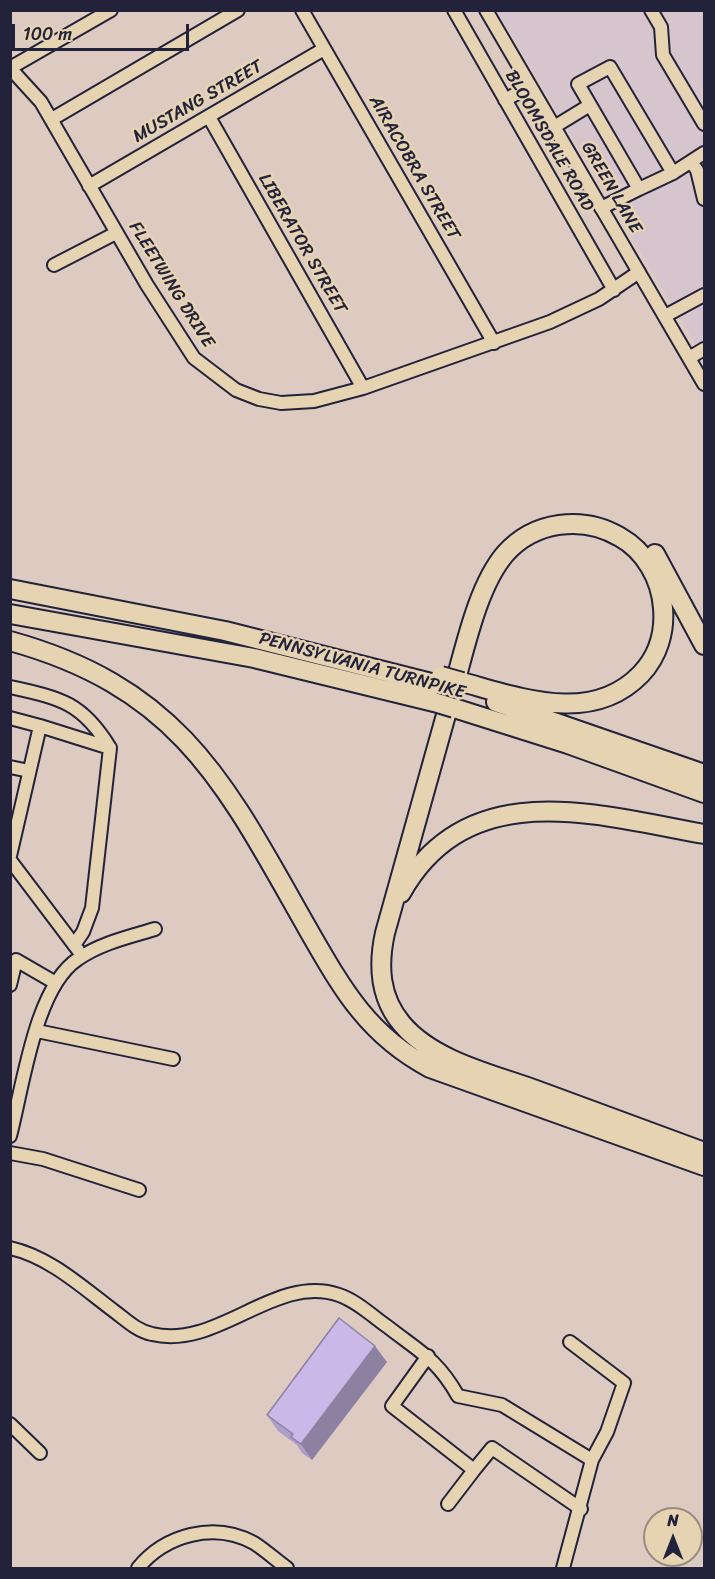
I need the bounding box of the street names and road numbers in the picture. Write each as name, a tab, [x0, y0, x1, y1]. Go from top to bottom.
street label: MUSTANG STREET	[129, 56, 267, 148]
street label: BLOOMSDALE ROAD	[500, 67, 598, 215]
street label: AIRACOBRA STREET	[364, 92, 464, 244]
street label: GREEN LANE	[576, 138, 646, 238]
street label: LIBERATOR STREET	[253, 170, 351, 318]
street label: FLEETWING DRIVE	[124, 218, 218, 352]
street label: PENNSYLVANIA TURNPIKE	[257, 628, 467, 704]

